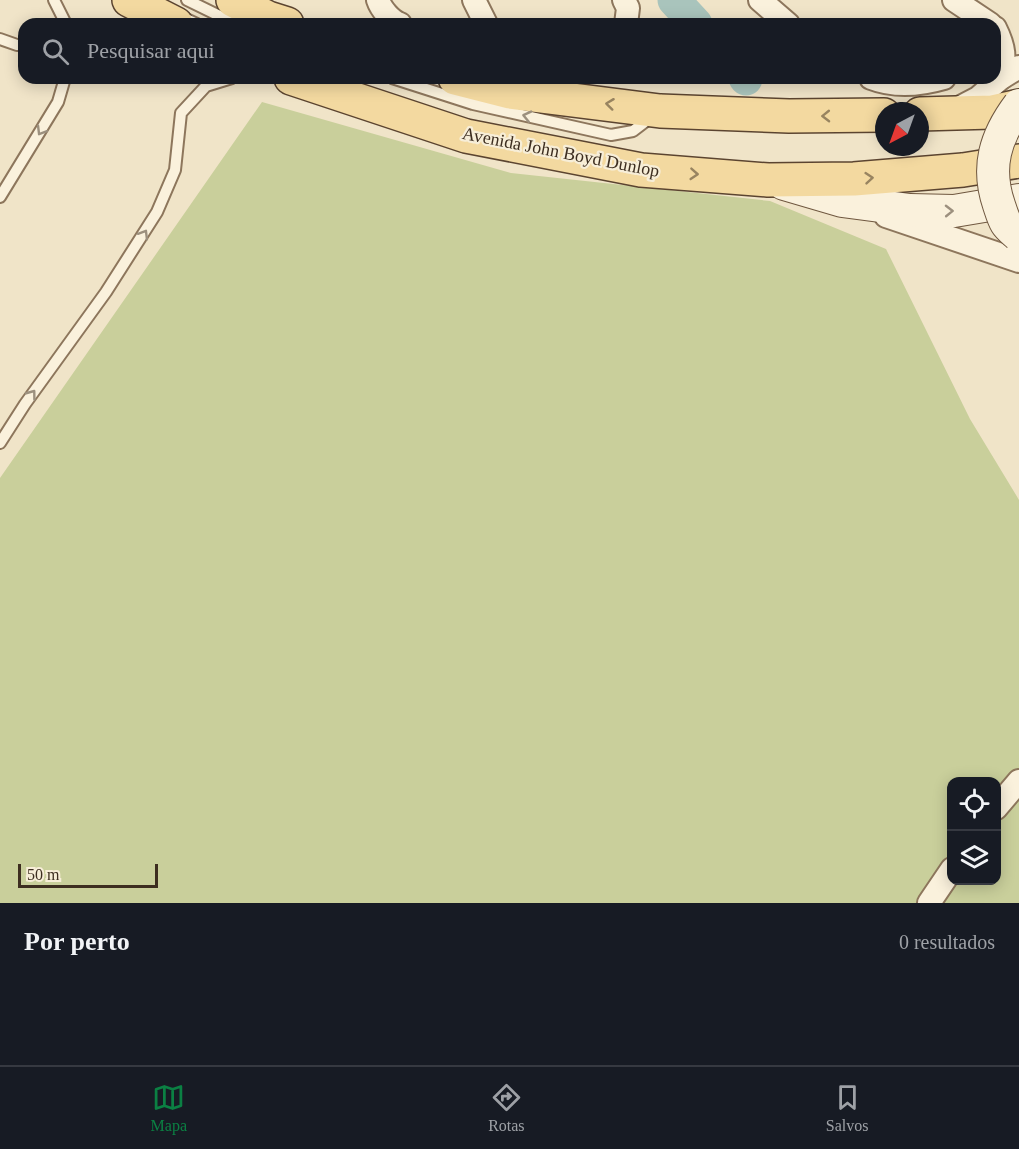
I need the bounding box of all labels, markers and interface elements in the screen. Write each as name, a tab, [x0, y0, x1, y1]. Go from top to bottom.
search box	[18, 18, 1001, 84]
icon: search	[39, 35, 72, 68]
text: Pesquisar aqui	[87, 38, 215, 63]
one-way arrow	[605, 99, 615, 111]
north arrow	[875, 102, 929, 156]
one-way arrow	[821, 109, 830, 122]
one-way arrow	[522, 110, 532, 123]
street label: Avenida John Boyd Dunlop	[461, 123, 661, 181]
one-way arrow	[36, 125, 48, 135]
one-way arrow	[690, 167, 699, 180]
one-way arrow	[864, 172, 873, 185]
one-way arrow	[945, 204, 954, 217]
one-way arrow	[136, 230, 148, 240]
one-way arrow	[25, 390, 36, 401]
map controls	[947, 777, 1001, 885]
button: locate	[947, 777, 1001, 831]
button: layers	[947, 831, 1001, 885]
scale bar	[18, 861, 158, 888]
text: 50 m	[27, 866, 59, 883]
text: Por perto	[24, 927, 130, 956]
text: 0 resultados	[899, 931, 995, 953]
tab: Mapa	[151, 1081, 187, 1135]
tab: Rotas	[488, 1081, 525, 1135]
tab: Salvos	[826, 1081, 868, 1135]

